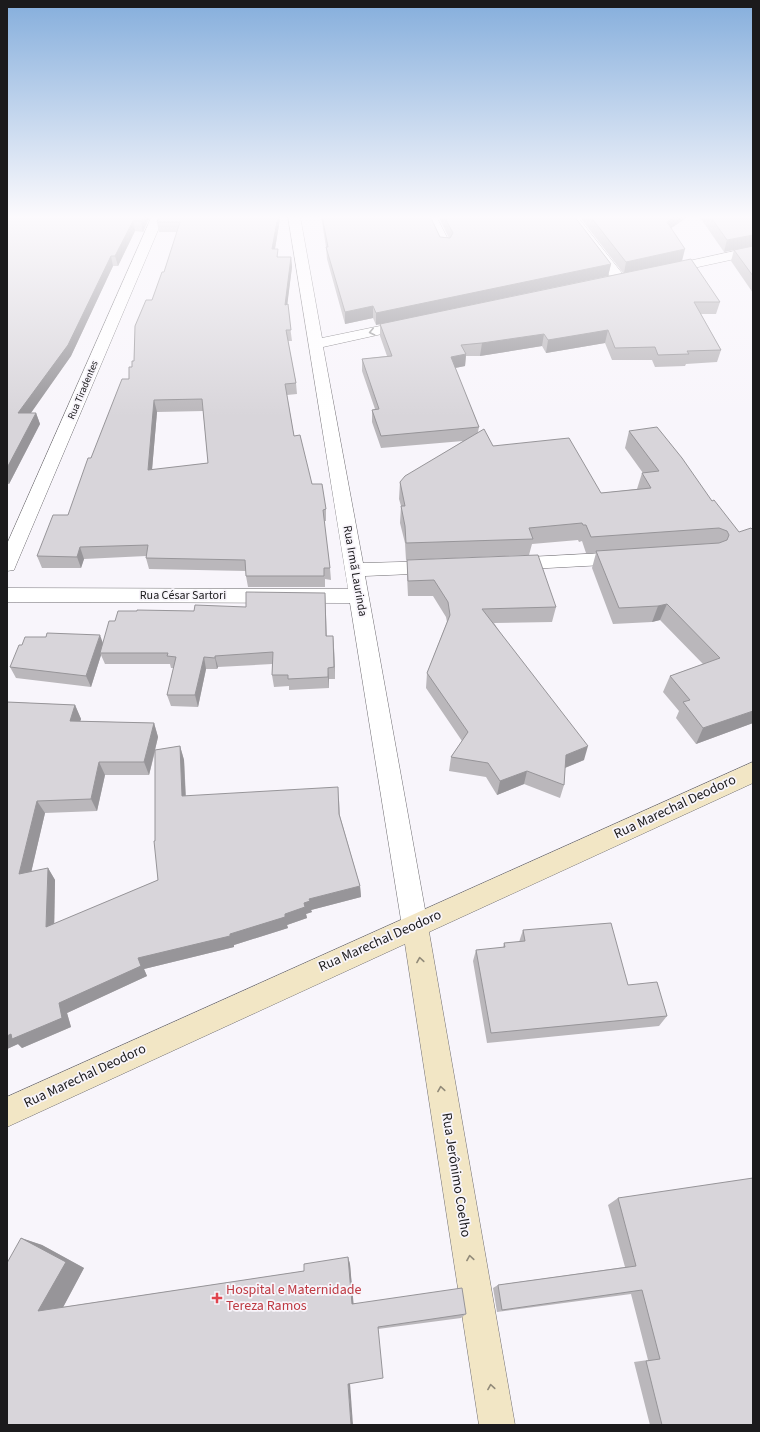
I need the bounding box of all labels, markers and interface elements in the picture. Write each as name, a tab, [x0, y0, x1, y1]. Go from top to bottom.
one-way arrow	[369, 327, 376, 335]
street label: Rua Tiradentes	[64, 358, 102, 422]
street label: Rua Irmã Laurinda	[339, 524, 371, 618]
street label: Rua César Sartori	[140, 587, 226, 604]
street label: Rua Marechal Deodoro	[611, 770, 739, 844]
street label: Rua Marechal Deodoro	[315, 905, 445, 977]
one-way arrow	[416, 957, 425, 963]
street label: Rua Marechal Deodoro	[21, 1039, 149, 1113]
one-way arrow	[437, 1086, 446, 1092]
street label: Rua Jerônimo Coelho	[436, 1111, 476, 1239]
one-way arrow	[466, 1255, 474, 1261]
place label: Hospital e Maternidade Tereza Ramos	[226, 1280, 361, 1316]
marker: Hospital e Maternidade Tereza Ramos	[211, 1292, 223, 1304]
one-way arrow	[487, 1383, 496, 1390]

